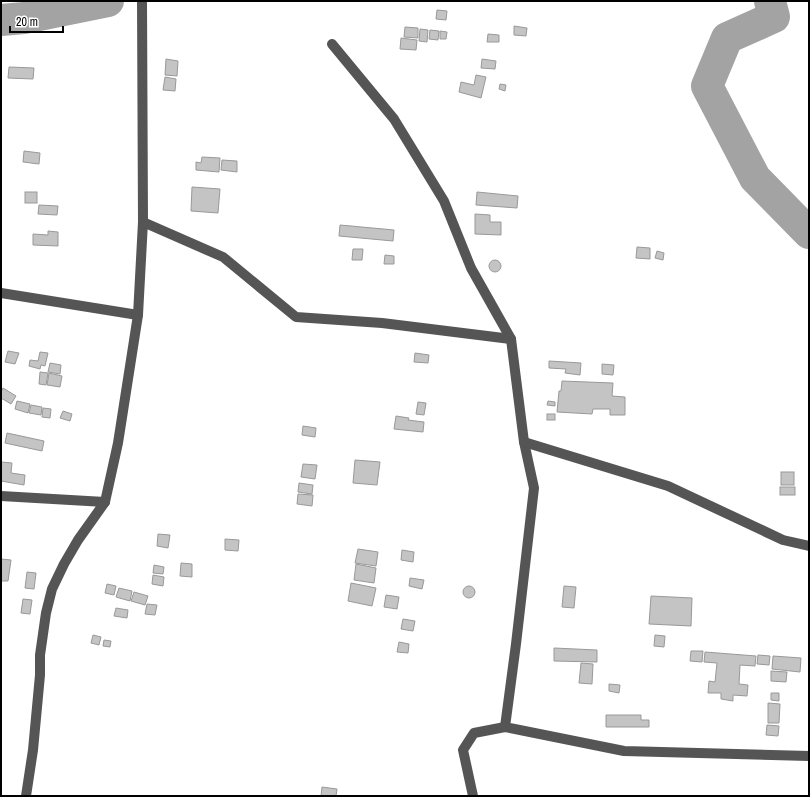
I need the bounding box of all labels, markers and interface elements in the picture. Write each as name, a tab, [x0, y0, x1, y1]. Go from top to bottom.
scale bar	[10, 8, 63, 34]
text: 20 m	[16, 14, 38, 30]

